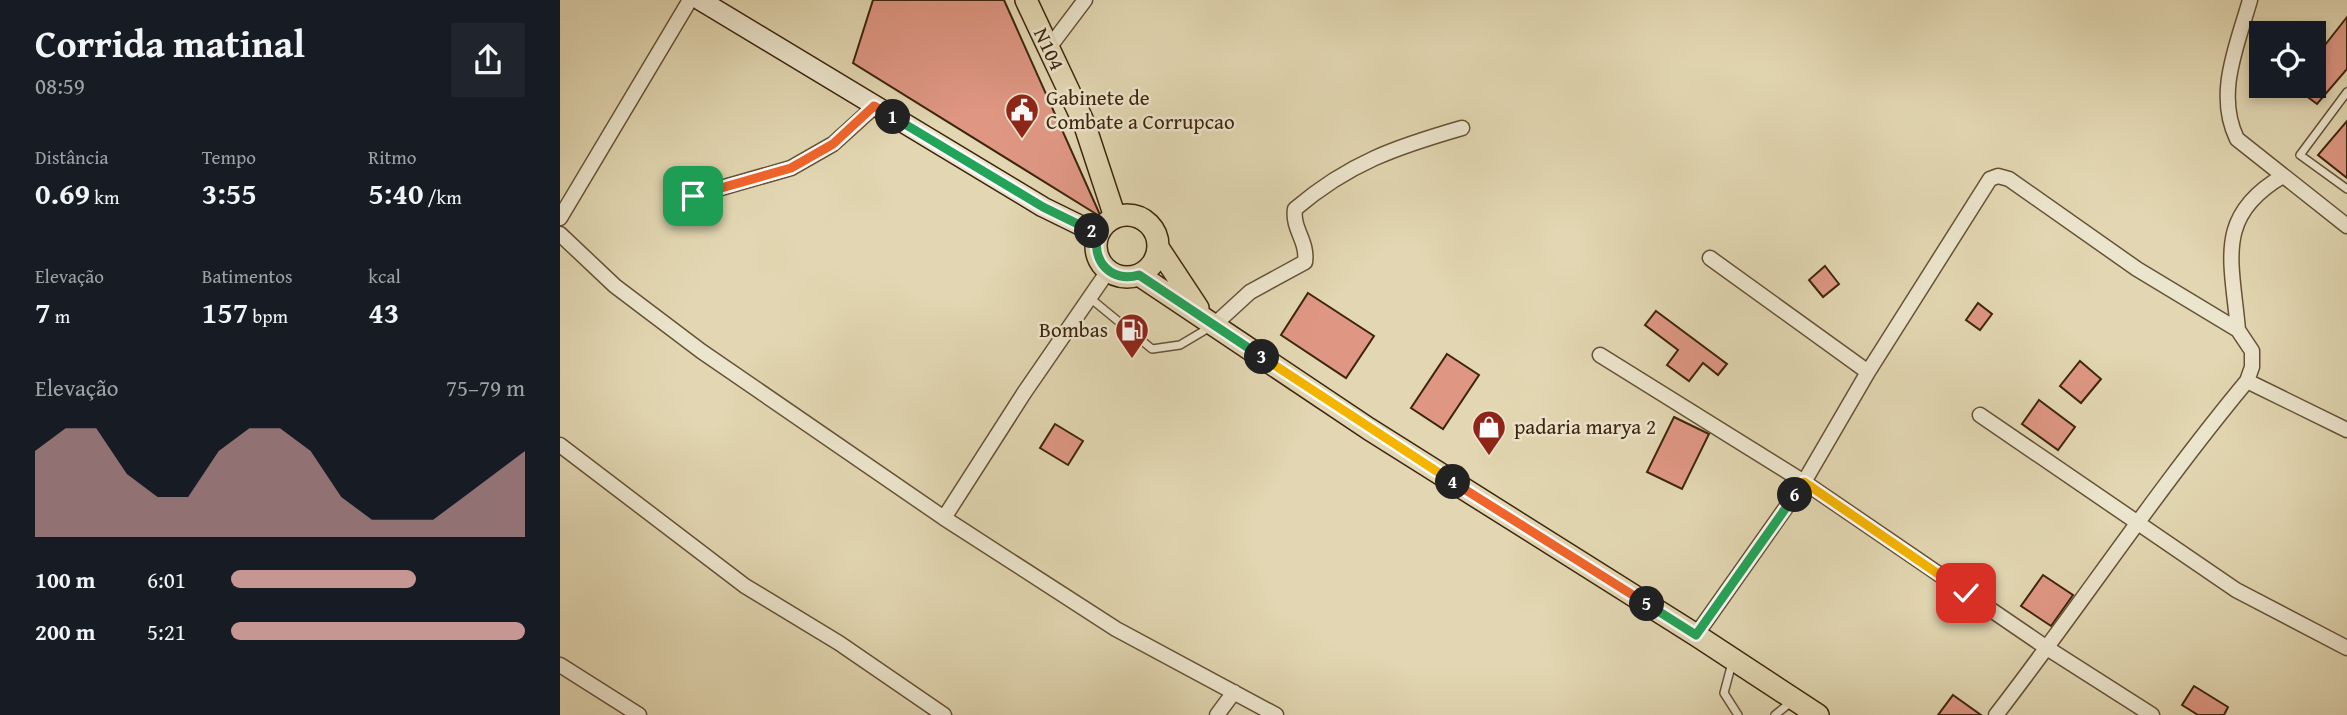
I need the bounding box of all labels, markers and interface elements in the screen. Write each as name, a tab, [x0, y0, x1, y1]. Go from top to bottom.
text: Corrida matinal	[35, 15, 305, 71]
map controls	[2249, 21, 2326, 98]
button: locate	[2249, 21, 2326, 98]
street label: N104	[1026, 22, 1073, 75]
button: share	[451, 23, 525, 97]
text: 08:59	[35, 69, 85, 102]
place label: Gabinete de Combate a Corrupcao	[1046, 82, 1235, 137]
public building icon: Gabinete de Combate a Corrupcao	[1003, 91, 1041, 140]
pin: 1	[876, 100, 910, 134]
text: 1	[888, 102, 897, 130]
text: Distância	[35, 143, 109, 171]
text: Tempo	[202, 143, 256, 171]
text: Ritmo	[368, 143, 417, 171]
pin	[663, 166, 723, 226]
text: 0.69	[35, 171, 90, 215]
text: 3:55	[202, 171, 257, 215]
text: 5:40	[368, 171, 423, 215]
icon: arrive	[674, 177, 712, 215]
text: km	[90, 183, 119, 211]
text: /km	[423, 183, 462, 211]
pin: 2	[1074, 214, 1110, 248]
text: 2	[1087, 216, 1096, 244]
text: Elevação	[35, 262, 104, 290]
text: Batimentos	[202, 262, 293, 290]
text: kcal	[368, 262, 401, 290]
text: 7	[35, 290, 51, 334]
text: 157	[202, 290, 248, 334]
text: 43	[368, 290, 399, 334]
text: m	[51, 302, 70, 330]
text: bpm	[248, 302, 288, 330]
fuel station icon: Bombas	[1113, 311, 1151, 360]
place label: Bombas	[1039, 314, 1108, 345]
pin: 3	[1244, 340, 1280, 374]
text: 3	[1257, 342, 1266, 370]
text: Elevação	[35, 371, 119, 404]
text: 75–79 m	[446, 371, 525, 404]
shop icon: padaria marya 2	[1470, 408, 1508, 457]
place label: padaria marya 2	[1514, 411, 1656, 442]
pin: 4	[1436, 464, 1470, 500]
text: 4	[1448, 467, 1457, 495]
pin: 6	[1778, 477, 1812, 512]
text: 6	[1790, 480, 1799, 508]
text: 100 m	[35, 563, 96, 596]
text: 6:01	[147, 563, 186, 596]
pin	[1936, 563, 1996, 623]
icon: check	[1947, 574, 1985, 612]
pin: 5	[1630, 586, 1664, 622]
text: 5	[1642, 589, 1651, 617]
text: 200 m	[35, 615, 96, 648]
text: 5:21	[147, 615, 186, 648]

